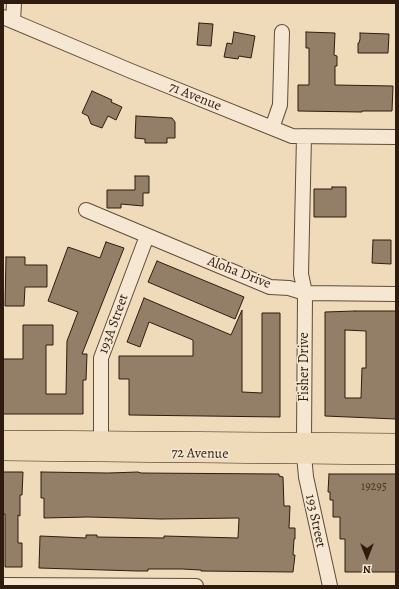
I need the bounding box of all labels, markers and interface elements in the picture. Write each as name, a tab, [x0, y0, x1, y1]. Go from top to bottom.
street label: 71 Avenue	[166, 79, 224, 115]
street label: Aloha Drive	[205, 253, 273, 293]
street label: 193A Street	[95, 292, 133, 356]
street label: Fisher Drive	[297, 332, 313, 402]
street label: 72 Avenue	[171, 445, 229, 463]
house number: 19295	[361, 480, 387, 494]
street label: 193 Street	[301, 493, 329, 549]
north arrow	[347, 537, 387, 577]
text: N	[363, 562, 371, 577]

